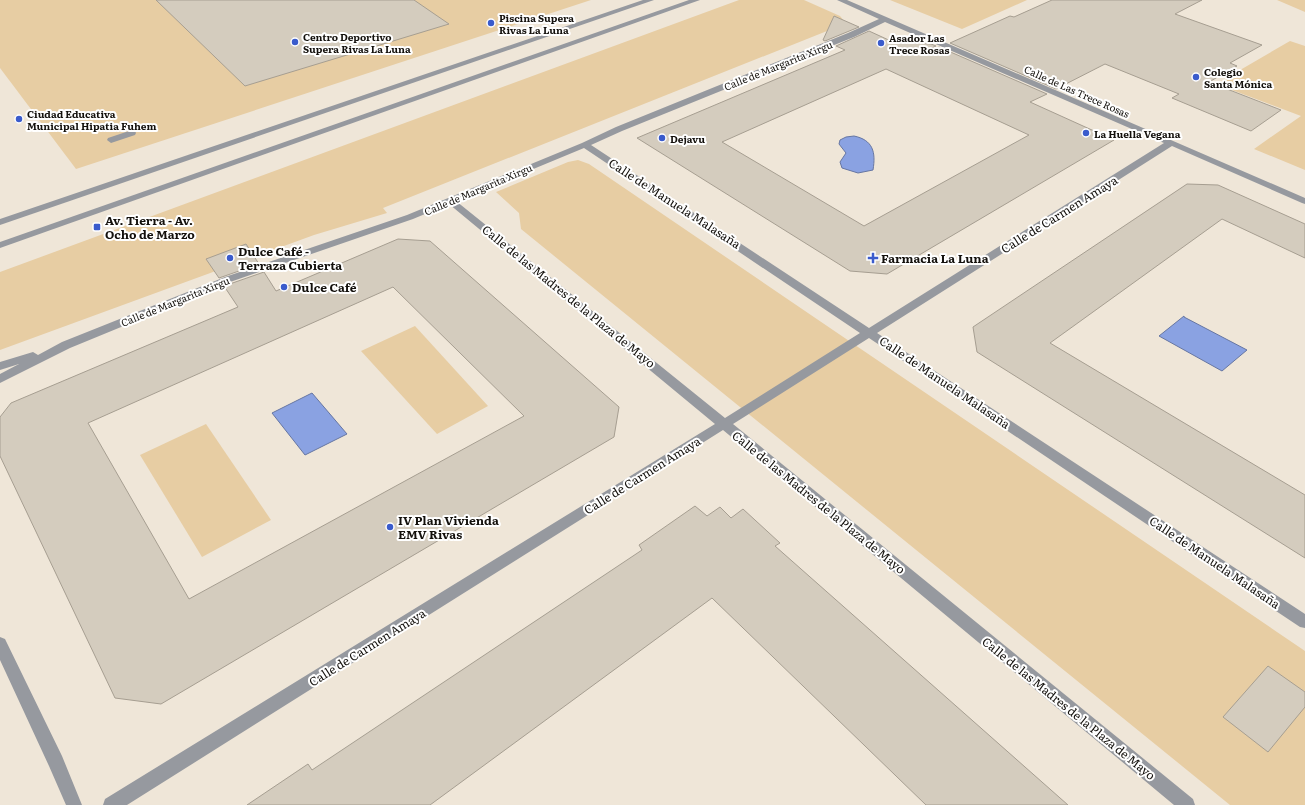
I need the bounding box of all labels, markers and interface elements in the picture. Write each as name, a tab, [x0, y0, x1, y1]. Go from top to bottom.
place label: Piscina Supera Rivas La Luna	[499, 10, 574, 37]
marker: Piscina Supera Rivas La Luna	[486, 18, 496, 28]
place label: Centro Deportivo Supera Rivas La Luna	[303, 29, 411, 56]
place label: Asador Las Trece Rosas	[889, 30, 950, 57]
street label: Calle de Margarita Xirgu	[721, 36, 835, 94]
marker: Centro Deportivo Supera Rivas La Luna	[290, 37, 300, 47]
marker: Asador Las Trece Rosas	[876, 38, 886, 48]
street label: Calle de Las Trece Rosas	[1022, 61, 1132, 121]
place label: Colegio Santa Mónica	[1204, 64, 1272, 91]
marker: Colegio Santa Mónica	[1191, 72, 1201, 82]
place label: Ciudad Educativa Municipal Hipatia Fuhem	[27, 106, 156, 133]
marker: Ciudad Educativa Municipal Hipatia Fuhem	[14, 114, 24, 124]
place label: La Huella Vegana	[1094, 126, 1181, 141]
marker: La Huella Vegana	[1081, 128, 1091, 138]
place label: Dejavu	[670, 131, 705, 146]
marker: Dejavu	[657, 133, 667, 143]
street label: Calle de Manuela Malasaña	[605, 153, 745, 253]
street label: Calle de Margarita Xirgu	[422, 159, 535, 219]
street label: Calle de Carmen Amaya	[997, 170, 1121, 257]
place label: Av. Tierra - Av. Ocho de Marzo	[105, 211, 195, 243]
street label: Calle de las Madres de la Plaza de Mayo	[478, 220, 660, 372]
marker: Av. Tierra - Av. Ocho de Marzo	[92, 222, 102, 232]
place label: Dulce Café - Terraza Cubierta	[238, 242, 342, 274]
place label: Farmacia La Luna	[881, 249, 989, 267]
marker: Dulce Café - Terraza Cubierta	[225, 253, 235, 263]
marker: Farmacia La Luna	[868, 253, 878, 263]
street label: Calle de Margarita Xirgu	[118, 272, 232, 330]
place label: Dulce Café	[292, 278, 357, 296]
marker: Dulce Café	[279, 282, 289, 292]
street label: Calle de Manuela Malasaña	[876, 331, 1014, 433]
street label: Calle de las Madres de la Plaza de Mayo	[728, 426, 910, 578]
street label: Calle de Carmen Amaya	[580, 431, 704, 518]
place label: IV Plan Vivienda EMV Rivas	[398, 511, 499, 543]
street label: Calle de Manuela Malasaña	[1146, 511, 1284, 613]
marker: IV Plan Vivienda EMV Rivas	[385, 522, 395, 532]
street label: Calle de Carmen Amaya	[305, 603, 429, 690]
street label: Calle de las Madres de la Plaza de Mayo	[978, 632, 1160, 784]

